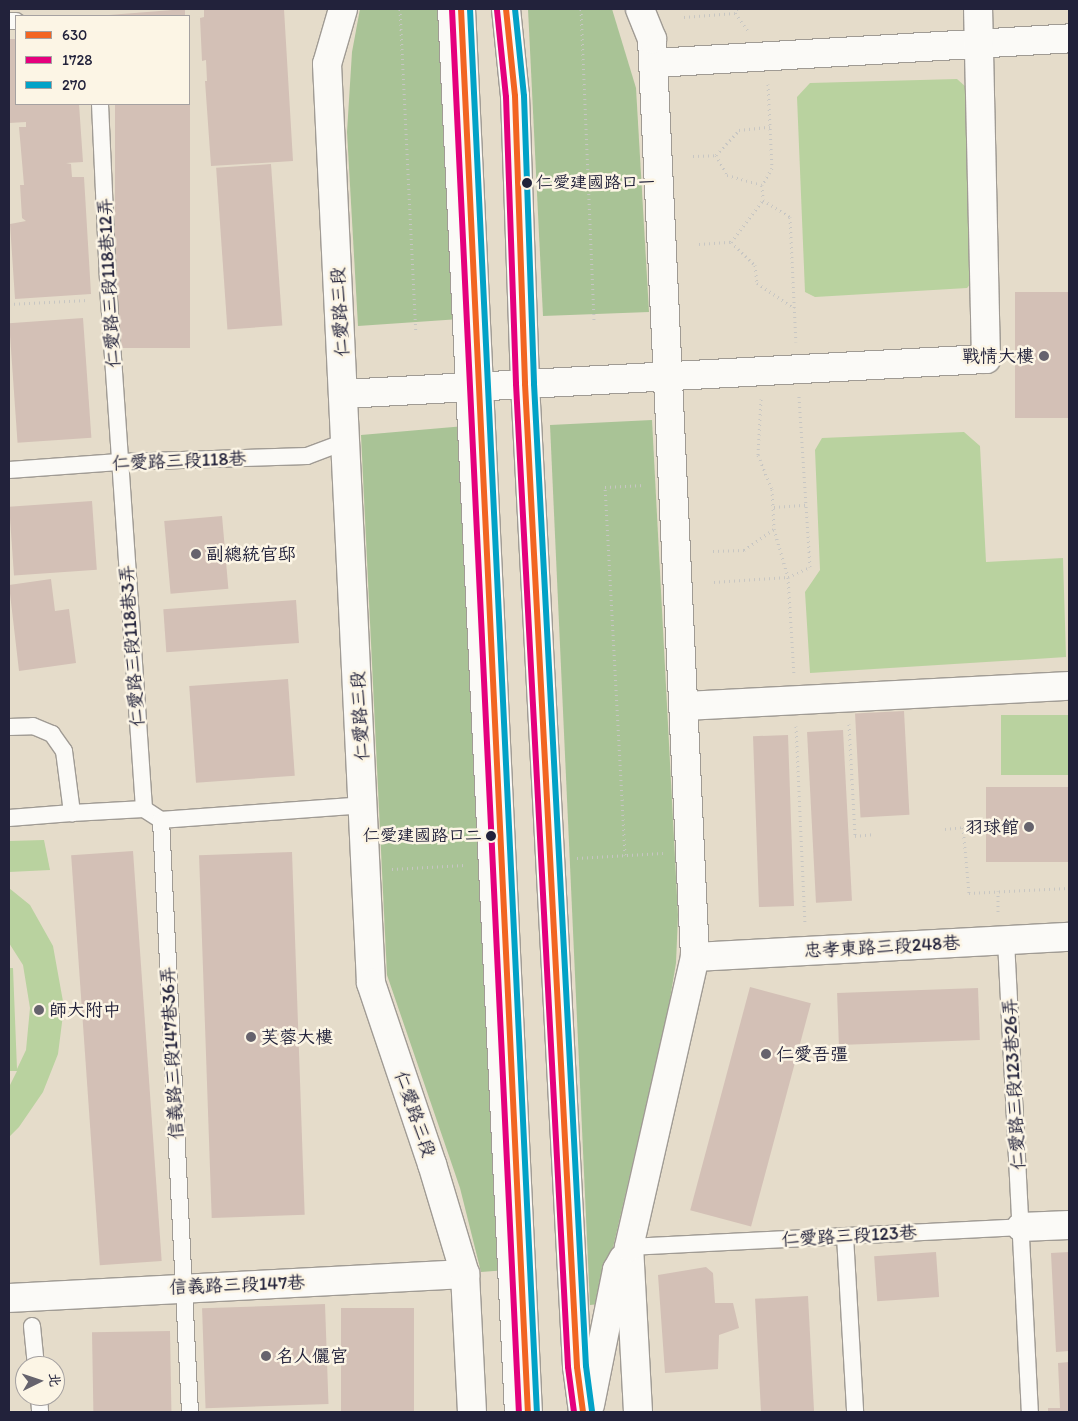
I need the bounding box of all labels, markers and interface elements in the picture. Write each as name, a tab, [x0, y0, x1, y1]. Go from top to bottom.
legend	[15, 15, 190, 105]
text: 630	[62, 26, 87, 44]
text: 1728	[62, 51, 93, 69]
text: 270	[62, 76, 87, 94]
place label: 仁愛建國路口一	[536, 173, 655, 193]
marker: 仁愛建國路口一	[522, 178, 532, 188]
street label: 仁愛路三段118巷12弄	[94, 197, 124, 369]
street label: 仁愛路三段	[327, 266, 353, 358]
place label: 戰情大樓	[962, 345, 1034, 367]
marker: 戰情大樓	[1038, 350, 1050, 362]
street label: 仁愛路三段118巷	[111, 448, 247, 474]
place label: 副總統官邸	[206, 543, 296, 565]
marker: 副總統官邸	[190, 548, 202, 560]
street label: 仁愛路三段118巷3弄	[116, 564, 148, 728]
street label: 仁愛路三段	[347, 670, 373, 762]
place label: 羽球館	[965, 816, 1019, 838]
marker: 羽球館	[1023, 821, 1035, 833]
place label: 仁愛建國路口二	[363, 826, 482, 846]
marker: 仁愛建國路口二	[486, 831, 496, 841]
street label: 忠孝東路三段248巷	[803, 932, 961, 962]
street label: 信義路三段147巷36弄	[157, 966, 187, 1140]
street label: 仁愛路三段123巷26弄	[999, 997, 1029, 1171]
place label: 師大附中	[49, 999, 121, 1021]
marker: 師大附中	[33, 1004, 45, 1016]
place label: 芙蓉大樓	[261, 1026, 333, 1048]
marker: 芙蓉大樓	[245, 1031, 257, 1043]
place label: 仁愛吾彊	[776, 1043, 848, 1065]
marker: 仁愛吾彊	[760, 1048, 772, 1060]
street label: 仁愛路三段	[390, 1068, 440, 1160]
street label: 仁愛路三段123巷	[781, 1222, 917, 1250]
street label: 信義路三段147巷	[169, 1272, 305, 1298]
place label: 名人儷宮	[276, 1345, 348, 1367]
marker: 名人儷宮	[260, 1350, 272, 1362]
north arrow	[15, 1356, 65, 1406]
text: 北	[45, 1372, 63, 1388]

